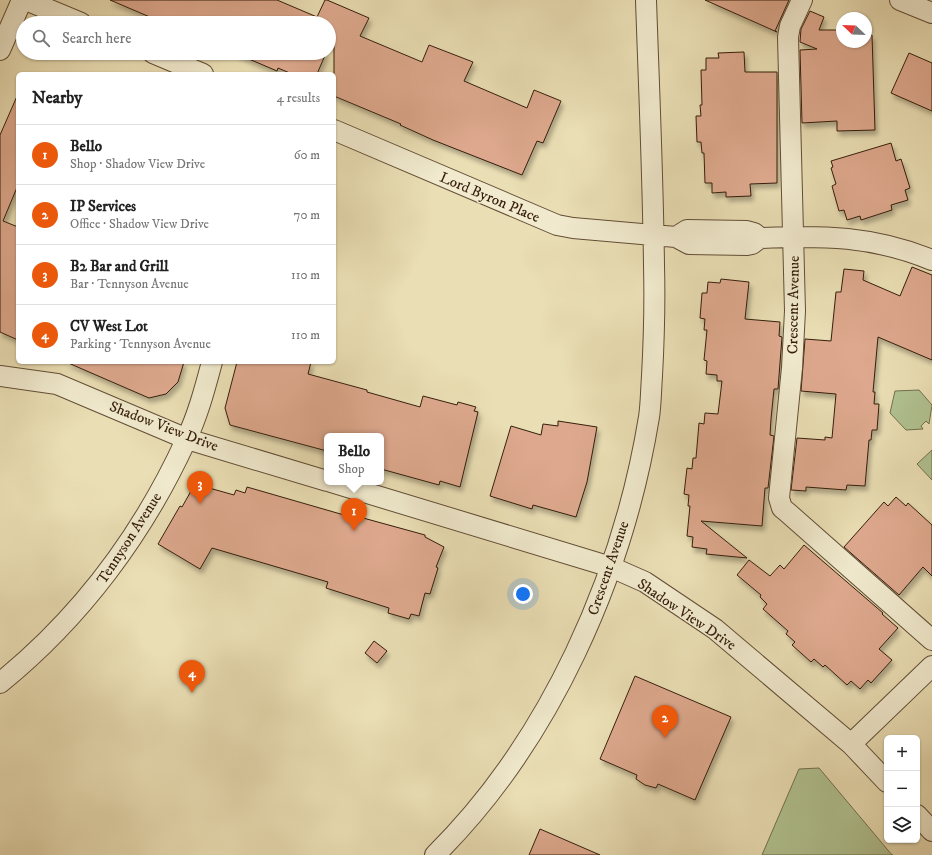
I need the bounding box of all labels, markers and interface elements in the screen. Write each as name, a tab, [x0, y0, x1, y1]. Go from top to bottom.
north arrow	[836, 12, 872, 48]
search box	[16, 16, 336, 60]
icon: search	[30, 27, 52, 49]
text: Search here	[62, 29, 131, 48]
text: Nearby	[32, 87, 82, 109]
text: 4 results	[277, 90, 320, 106]
text: Bello	[70, 137, 102, 156]
text: 1	[43, 147, 47, 163]
text: 60 m	[294, 147, 320, 163]
text: Shop · Shadow View Drive	[70, 156, 205, 172]
street label: Lord Byron Place	[437, 168, 543, 227]
text: IP Services	[70, 197, 136, 216]
text: 2	[42, 207, 48, 223]
text: 70 m	[294, 207, 320, 223]
text: Office · Shadow View Drive	[70, 216, 209, 232]
street label: Crescent Avenue	[783, 256, 804, 354]
text: B2 Bar and Grill	[70, 257, 169, 276]
text: 3	[43, 267, 47, 283]
text: 110 m	[291, 267, 320, 283]
text: Bar · Tennyson Avenue	[70, 276, 189, 292]
text: CV West Lot	[70, 317, 148, 336]
text: 4	[41, 327, 49, 343]
text: 110 m	[291, 327, 320, 343]
text: Parking · Tennyson Avenue	[70, 336, 211, 352]
street label: Shadow View Drive	[107, 397, 221, 456]
popup	[324, 433, 384, 485]
text: Bello	[338, 442, 370, 461]
text: Shop	[338, 461, 364, 477]
pin: 3	[187, 471, 213, 504]
street label: Tennyson Avenue	[93, 489, 166, 588]
pin: 1	[341, 498, 367, 531]
street label: Crescent Avenue	[583, 519, 633, 618]
street label: Shadow View Drive	[634, 574, 740, 655]
your location	[513, 584, 533, 604]
pin: 4	[179, 660, 205, 693]
pin: 2	[652, 705, 678, 738]
map controls	[884, 735, 920, 843]
button: +	[884, 735, 920, 771]
button: −	[884, 771, 920, 807]
button: layers	[884, 807, 920, 843]

